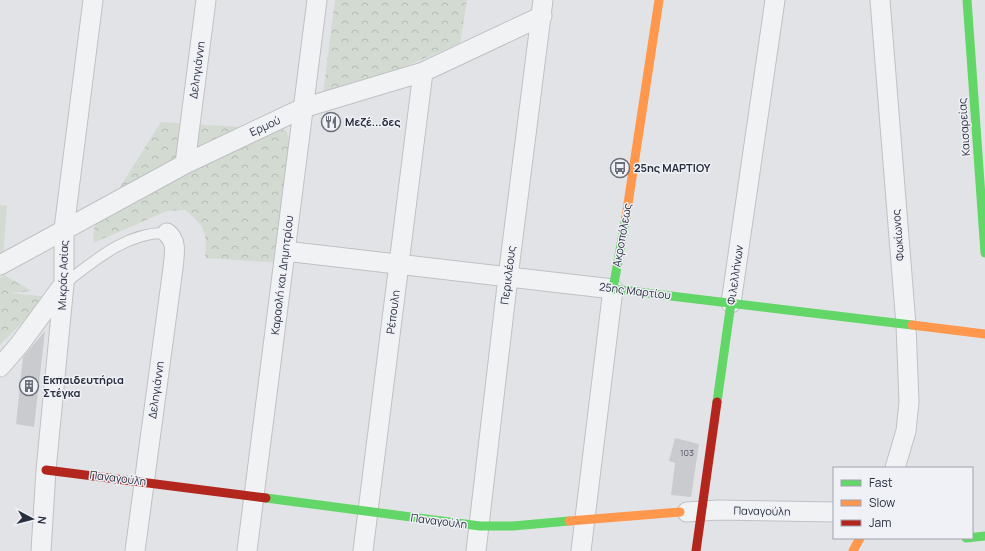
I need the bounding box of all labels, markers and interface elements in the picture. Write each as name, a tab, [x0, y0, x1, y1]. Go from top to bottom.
street label: Δεληγιάννη	[185, 40, 208, 100]
street label: Καισαρείας	[954, 97, 973, 157]
restaurant icon: Μεζέ...δες	[320, 111, 342, 133]
street label: Ερμού	[247, 112, 283, 139]
place label: Μεζέ...δες	[345, 114, 401, 129]
bus stop icon: 25ης ΜΑΡΤΙΟΥ	[609, 157, 631, 179]
place label: 25ης ΜΑΡΤΙΟΥ	[634, 160, 711, 175]
street label: Ακροπόλεως	[609, 202, 634, 268]
street label: Φωκίωνος	[888, 209, 907, 261]
street label: Καραολή και Δημητρίου	[267, 214, 296, 336]
street label: Μικράς Ασίας	[54, 240, 71, 310]
street label: Φιλελλήνων	[723, 244, 746, 306]
street label: Περικλέους	[496, 245, 519, 305]
street label: 25ης Μαρτίου	[598, 279, 672, 302]
street label: Ρέπουλη	[382, 289, 403, 335]
street label: Δεληγιάννη	[144, 360, 167, 420]
place label: Εκπαιδευτήρια Στέγκα	[43, 372, 124, 400]
building icon: Εκπαιδευτήρια Στέγκα	[18, 375, 40, 397]
house number: 103	[680, 446, 694, 459]
street label: Παναγούλη	[89, 467, 147, 488]
legend	[833, 467, 973, 539]
text: Fast	[869, 474, 893, 491]
text: Slow	[869, 494, 895, 511]
north arrow	[12, 499, 52, 539]
street label: Παναγούλη	[733, 503, 791, 518]
street label: Παναγούλη	[410, 510, 468, 531]
text: Jam	[869, 514, 891, 531]
text: N	[34, 515, 50, 525]

